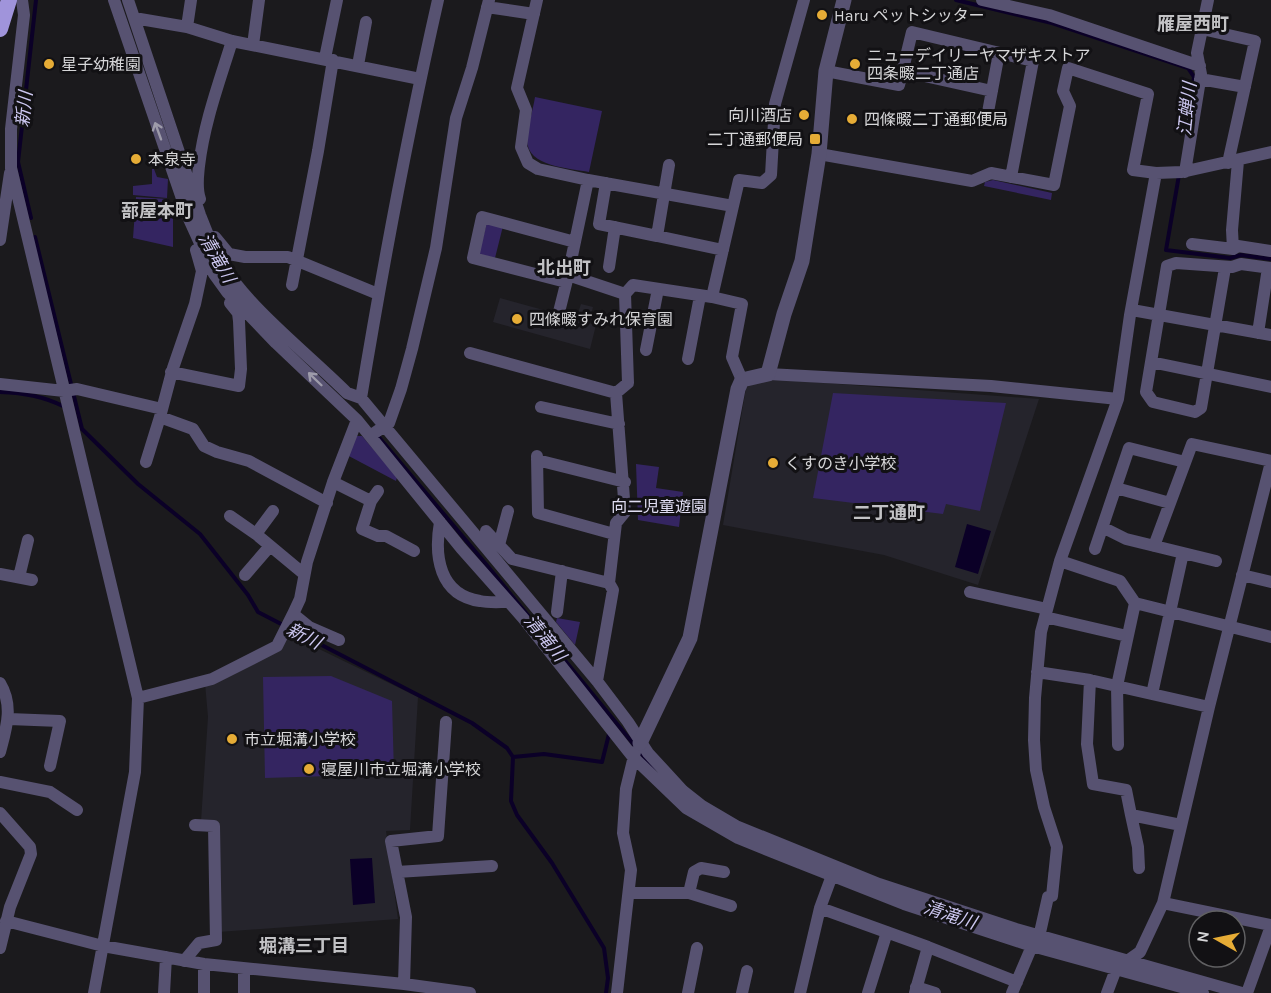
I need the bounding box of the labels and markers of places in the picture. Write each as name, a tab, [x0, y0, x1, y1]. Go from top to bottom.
place label: Haru ペットシッター	[834, 6, 985, 25]
marker: Haru ペットシッター	[815, 8, 829, 22]
place label: ニューデイリーヤマザキストア 四条畷二丁通店	[867, 46, 1091, 83]
place label: 星子幼稚園	[61, 55, 141, 74]
marker: 星子幼稚園	[42, 57, 56, 71]
marker: ニューデイリーヤマザキストア 四条畷二丁通店	[848, 57, 862, 71]
place label: 向川酒店	[728, 106, 792, 125]
marker: 向川酒店	[797, 108, 811, 122]
place label: 四條畷二丁通郵便局	[864, 110, 1008, 129]
marker: 四條畷二丁通郵便局	[845, 112, 859, 126]
place label: 二丁通郵便局	[707, 130, 803, 149]
marker: 二丁通郵便局	[808, 132, 822, 146]
place label: 本泉寺	[148, 150, 196, 169]
marker: 本泉寺	[129, 152, 143, 166]
place label: 四條畷すみれ保育園	[529, 310, 673, 329]
marker: 四條畷すみれ保育園	[510, 312, 524, 326]
place label: くすのき小学校	[785, 454, 897, 473]
marker: くすのき小学校	[766, 456, 780, 470]
place label: 市立堀溝小学校	[244, 730, 356, 749]
marker: 市立堀溝小学校	[225, 732, 239, 746]
place label: 寝屋川市立堀溝小学校	[321, 760, 481, 779]
marker: 寝屋川市立堀溝小学校	[302, 762, 316, 776]

